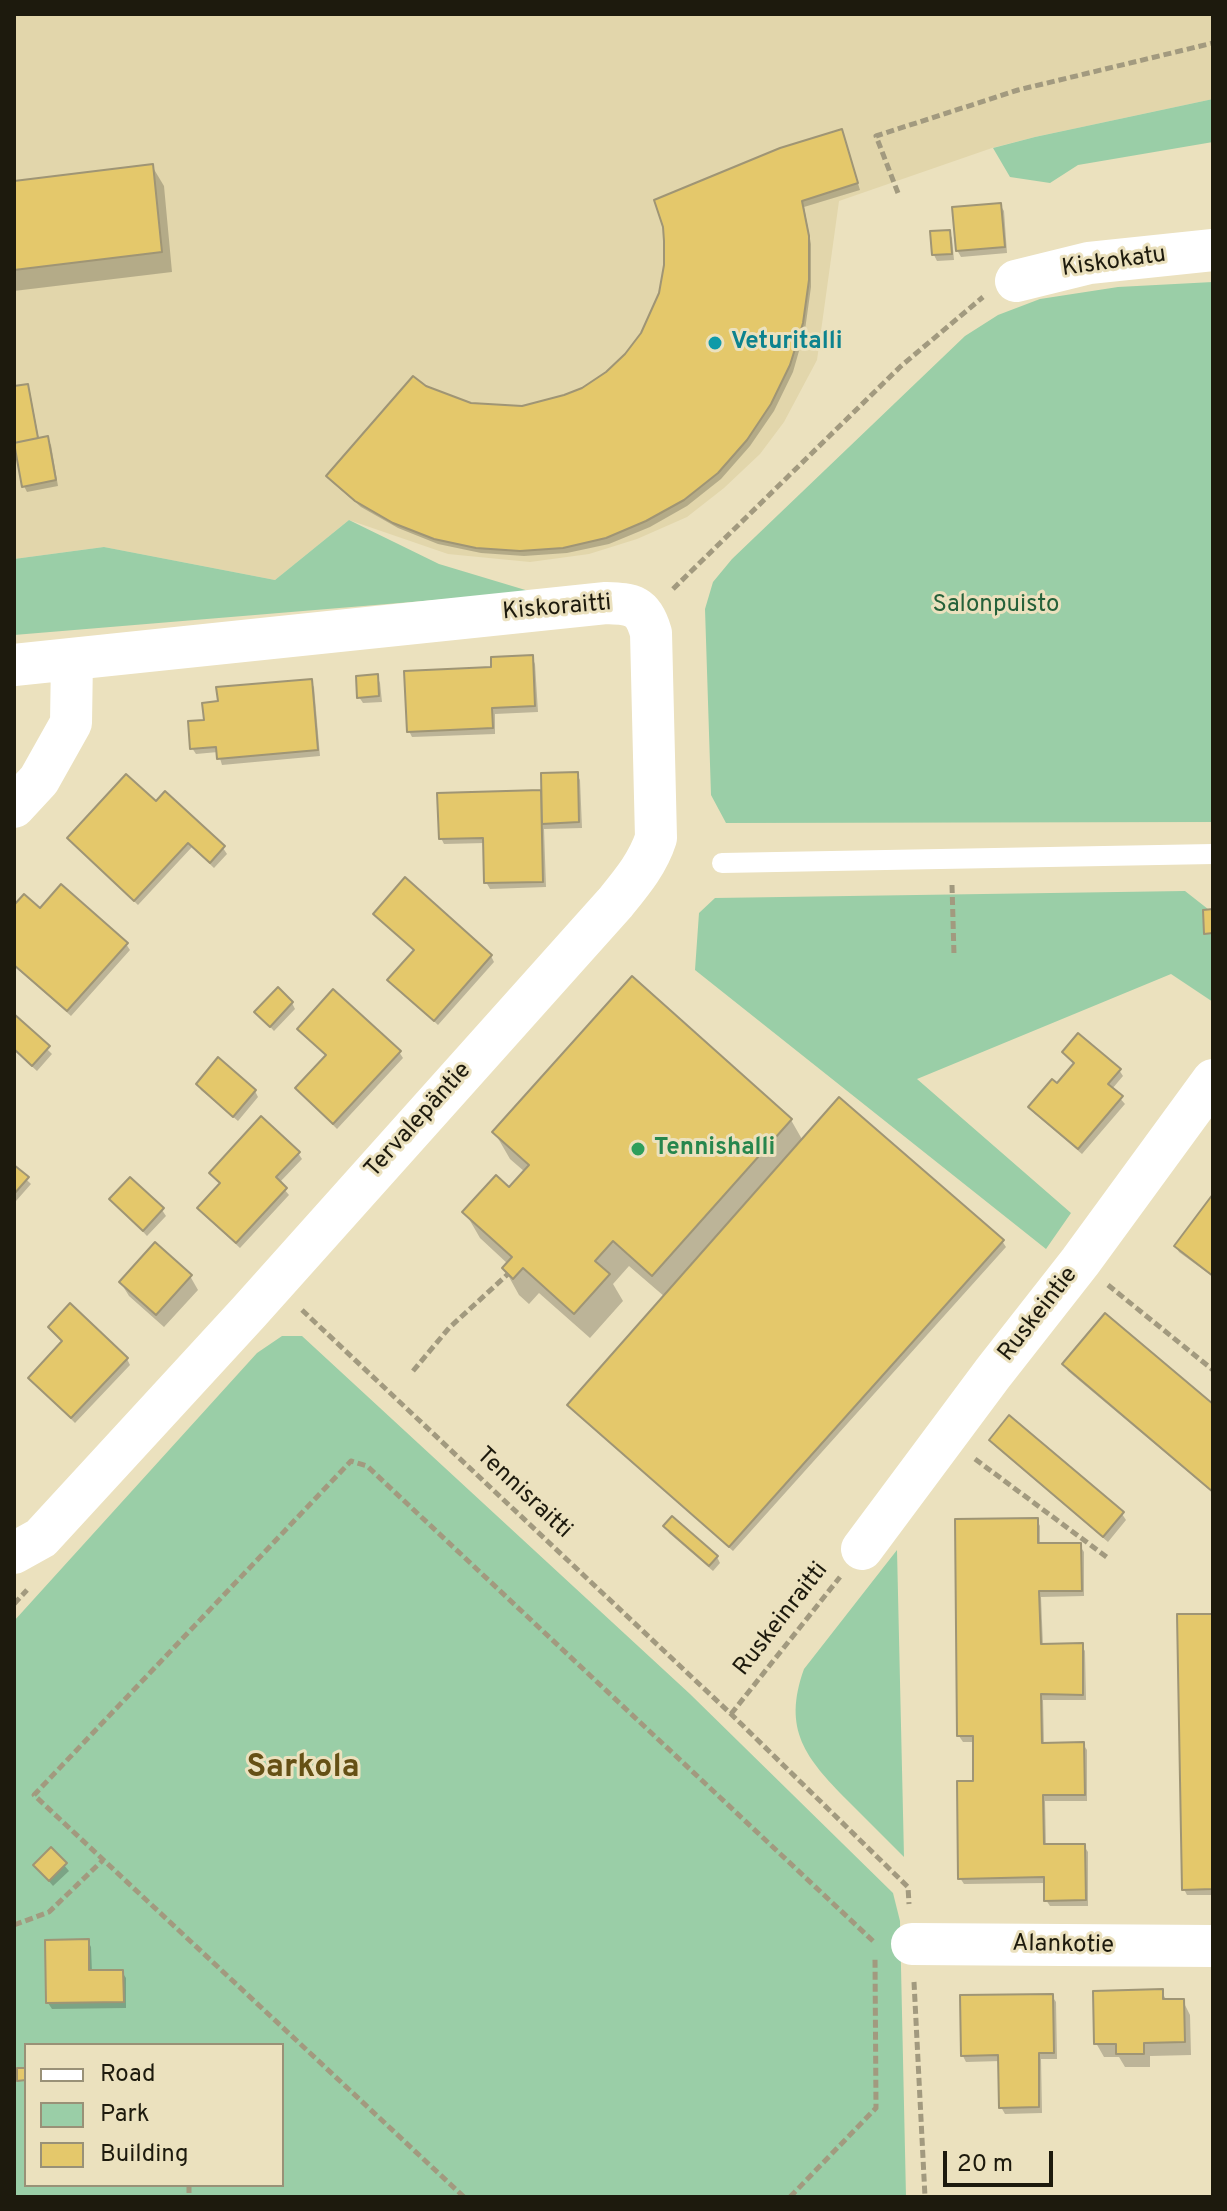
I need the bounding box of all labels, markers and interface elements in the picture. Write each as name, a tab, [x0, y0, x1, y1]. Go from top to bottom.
street label: Kiskokatu	[1060, 241, 1168, 285]
place label: Veturitalli	[731, 329, 842, 357]
marker: Veturitalli	[706, 334, 724, 352]
street label: Kiskoraitti	[501, 590, 613, 628]
park label: Salonpuisto	[933, 592, 1059, 620]
street label: Tervalepäntie	[360, 1057, 478, 1185]
place label: Tennishalli	[654, 1135, 775, 1163]
marker: Tennishalli	[629, 1140, 647, 1158]
street label: Ruskeintie	[993, 1262, 1085, 1368]
street label: Tennisraitti	[469, 1442, 577, 1546]
street label: Ruskeinraitti	[729, 1557, 835, 1683]
district label: Sarkola	[246, 1751, 360, 1789]
street label: Alankotie	[1012, 1931, 1114, 1961]
legend	[24, 2043, 284, 2187]
text: Road	[100, 2060, 156, 2090]
text: Park	[100, 2100, 150, 2130]
scale bar	[947, 2135, 1057, 2185]
text: Building	[100, 2140, 189, 2170]
text: 20 m	[957, 2150, 1013, 2180]

